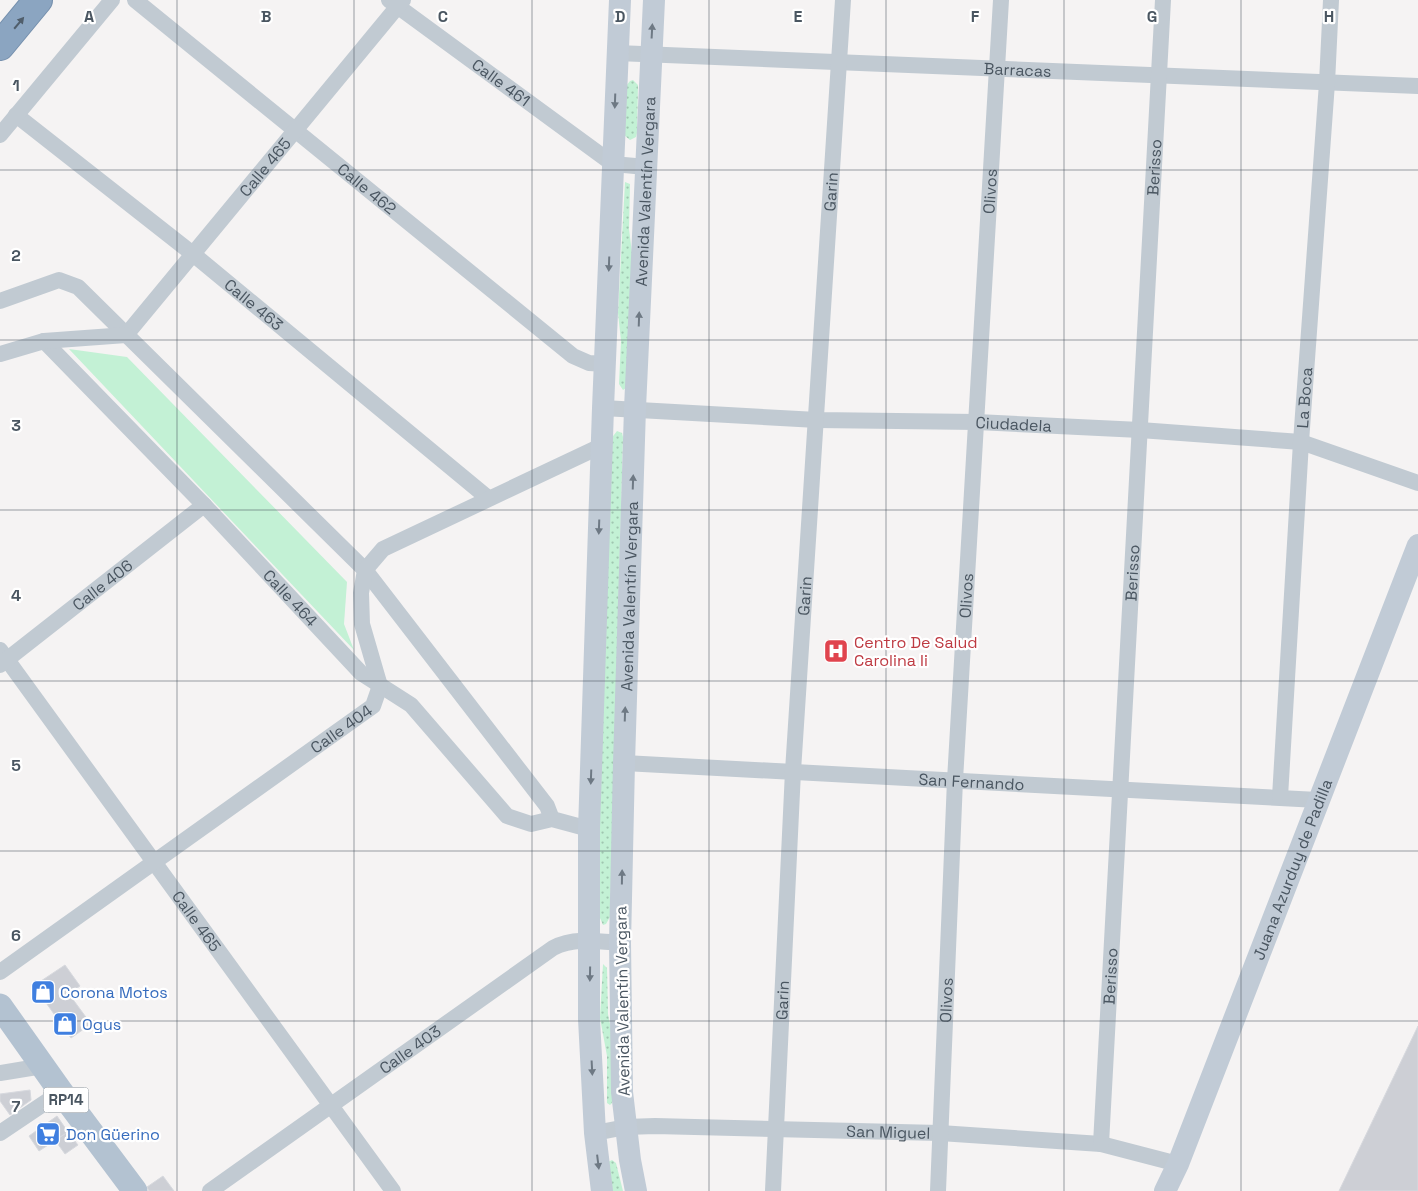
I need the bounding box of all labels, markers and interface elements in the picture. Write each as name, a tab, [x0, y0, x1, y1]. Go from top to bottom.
text: A	[84, 6, 94, 27]
text: B	[261, 6, 271, 27]
text: C	[438, 6, 448, 27]
text: D	[615, 6, 625, 27]
text: E	[794, 6, 803, 27]
text: F	[971, 6, 980, 27]
text: G	[1147, 6, 1157, 27]
text: H	[1324, 6, 1334, 27]
one-way arrow	[14, 17, 25, 30]
one-way arrow	[649, 22, 657, 38]
street label: Calle 461	[467, 54, 534, 111]
street label: Barracas	[983, 58, 1052, 82]
text: 1	[12, 75, 20, 96]
one-way arrow	[611, 93, 619, 109]
street label: Avenida Valentín Vergara	[631, 96, 660, 287]
street label: Calle 465	[235, 134, 296, 201]
street label: Berisso	[1142, 139, 1166, 196]
street label: Calle 462	[333, 159, 401, 219]
street label: Olivos	[978, 168, 1002, 215]
street label: Garin	[819, 171, 843, 212]
text: 2	[11, 245, 21, 266]
one-way arrow	[605, 256, 613, 272]
street label: Calle 463	[220, 274, 287, 335]
one-way arrow	[636, 311, 644, 327]
street label: La Boca	[1292, 366, 1317, 429]
street label: Ciudadela	[975, 412, 1052, 437]
text: 3	[11, 415, 21, 436]
one-way arrow	[629, 474, 637, 490]
street label: Avenida Valentín Vergara	[616, 501, 643, 692]
one-way arrow	[594, 519, 602, 535]
street label: Berisso	[1120, 544, 1144, 602]
street label: Calle 406	[68, 555, 137, 615]
street label: Calle 464	[258, 565, 322, 631]
street label: Olivos	[955, 573, 978, 619]
street label: Garin	[793, 575, 817, 616]
text: 4	[11, 585, 21, 606]
place label: Centro De Salud Carolina Ii	[854, 632, 978, 671]
hospital icon: Centro De Salud Carolina Ii	[823, 638, 849, 664]
street label: Calle 404	[306, 700, 377, 758]
one-way arrow	[621, 706, 629, 722]
text: 5	[11, 755, 21, 776]
one-way arrow	[587, 769, 595, 785]
street label: San Fernando	[918, 769, 1025, 795]
street label: Juana Azurduy de Padilla	[1248, 776, 1337, 963]
one-way arrow	[618, 868, 626, 884]
street label: Calle 465	[167, 887, 226, 956]
street label: Avenida Valentín Vergara	[610, 906, 635, 1096]
text: 6	[11, 925, 21, 946]
street label: Berisso	[1099, 947, 1123, 1005]
one-way arrow	[586, 966, 594, 982]
street label: Olivos	[935, 977, 958, 1023]
shop icon: Corona Motos	[30, 979, 56, 1005]
street label: Garin	[771, 980, 794, 1020]
place label: Corona Motos	[60, 982, 168, 1003]
shop icon: Ogus	[52, 1011, 78, 1037]
place label: Ogus	[82, 1014, 121, 1035]
street label: Calle 403	[375, 1021, 445, 1079]
one-way arrow	[588, 1060, 596, 1076]
road number: RP14	[44, 1088, 88, 1112]
text: 7	[12, 1096, 21, 1117]
supermarket icon: Don Güerino	[35, 1121, 61, 1147]
street label: San Miguel	[846, 1121, 931, 1144]
place label: Don Güerino	[66, 1124, 160, 1145]
one-way arrow	[594, 1154, 602, 1170]

